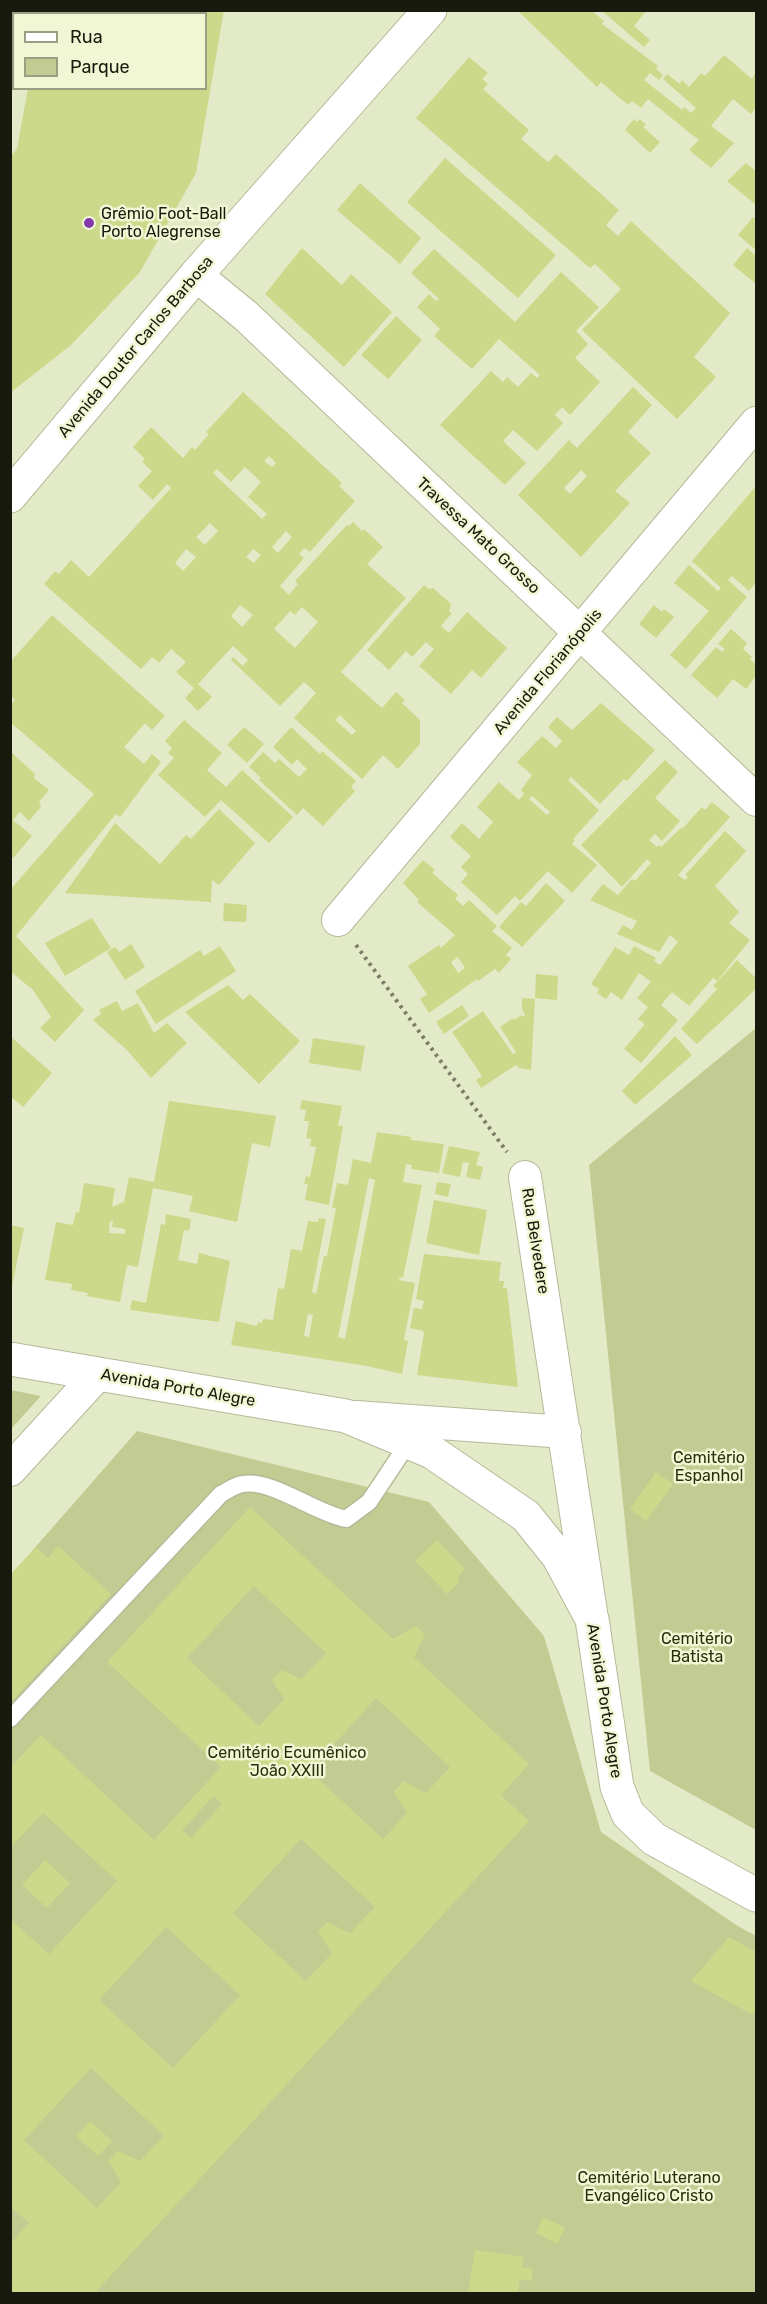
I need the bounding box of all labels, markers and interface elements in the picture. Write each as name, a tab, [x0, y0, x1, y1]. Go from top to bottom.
legend	[12, 12, 207, 90]
text: Rua	[70, 26, 103, 48]
text: Parque	[70, 56, 130, 78]
place label: Grêmio Foot-Ball Porto Alegrense	[101, 204, 226, 242]
marker: Grêmio Foot-Ball Porto Alegrense	[82, 216, 96, 230]
street label: Avenida Doutor Carlos Barbosa	[54, 252, 218, 442]
street label: Travessa Mato Grosso	[412, 474, 544, 598]
street label: Avenida Florianópolis	[490, 605, 606, 739]
street label: Rua Belvedere	[517, 1187, 553, 1295]
street label: Avenida Porto Alegre	[99, 1365, 257, 1411]
park label: Cemitério Espanhol	[673, 1448, 745, 1486]
street label: Avenida Porto Alegre	[582, 1622, 626, 1780]
park label: Cemitério Batista	[661, 1629, 733, 1667]
park label: Cemitério Ecumênico João XXIII	[208, 1743, 366, 1781]
park label: Cemitério Luterano Evangélico Cristo	[577, 2168, 721, 2206]

